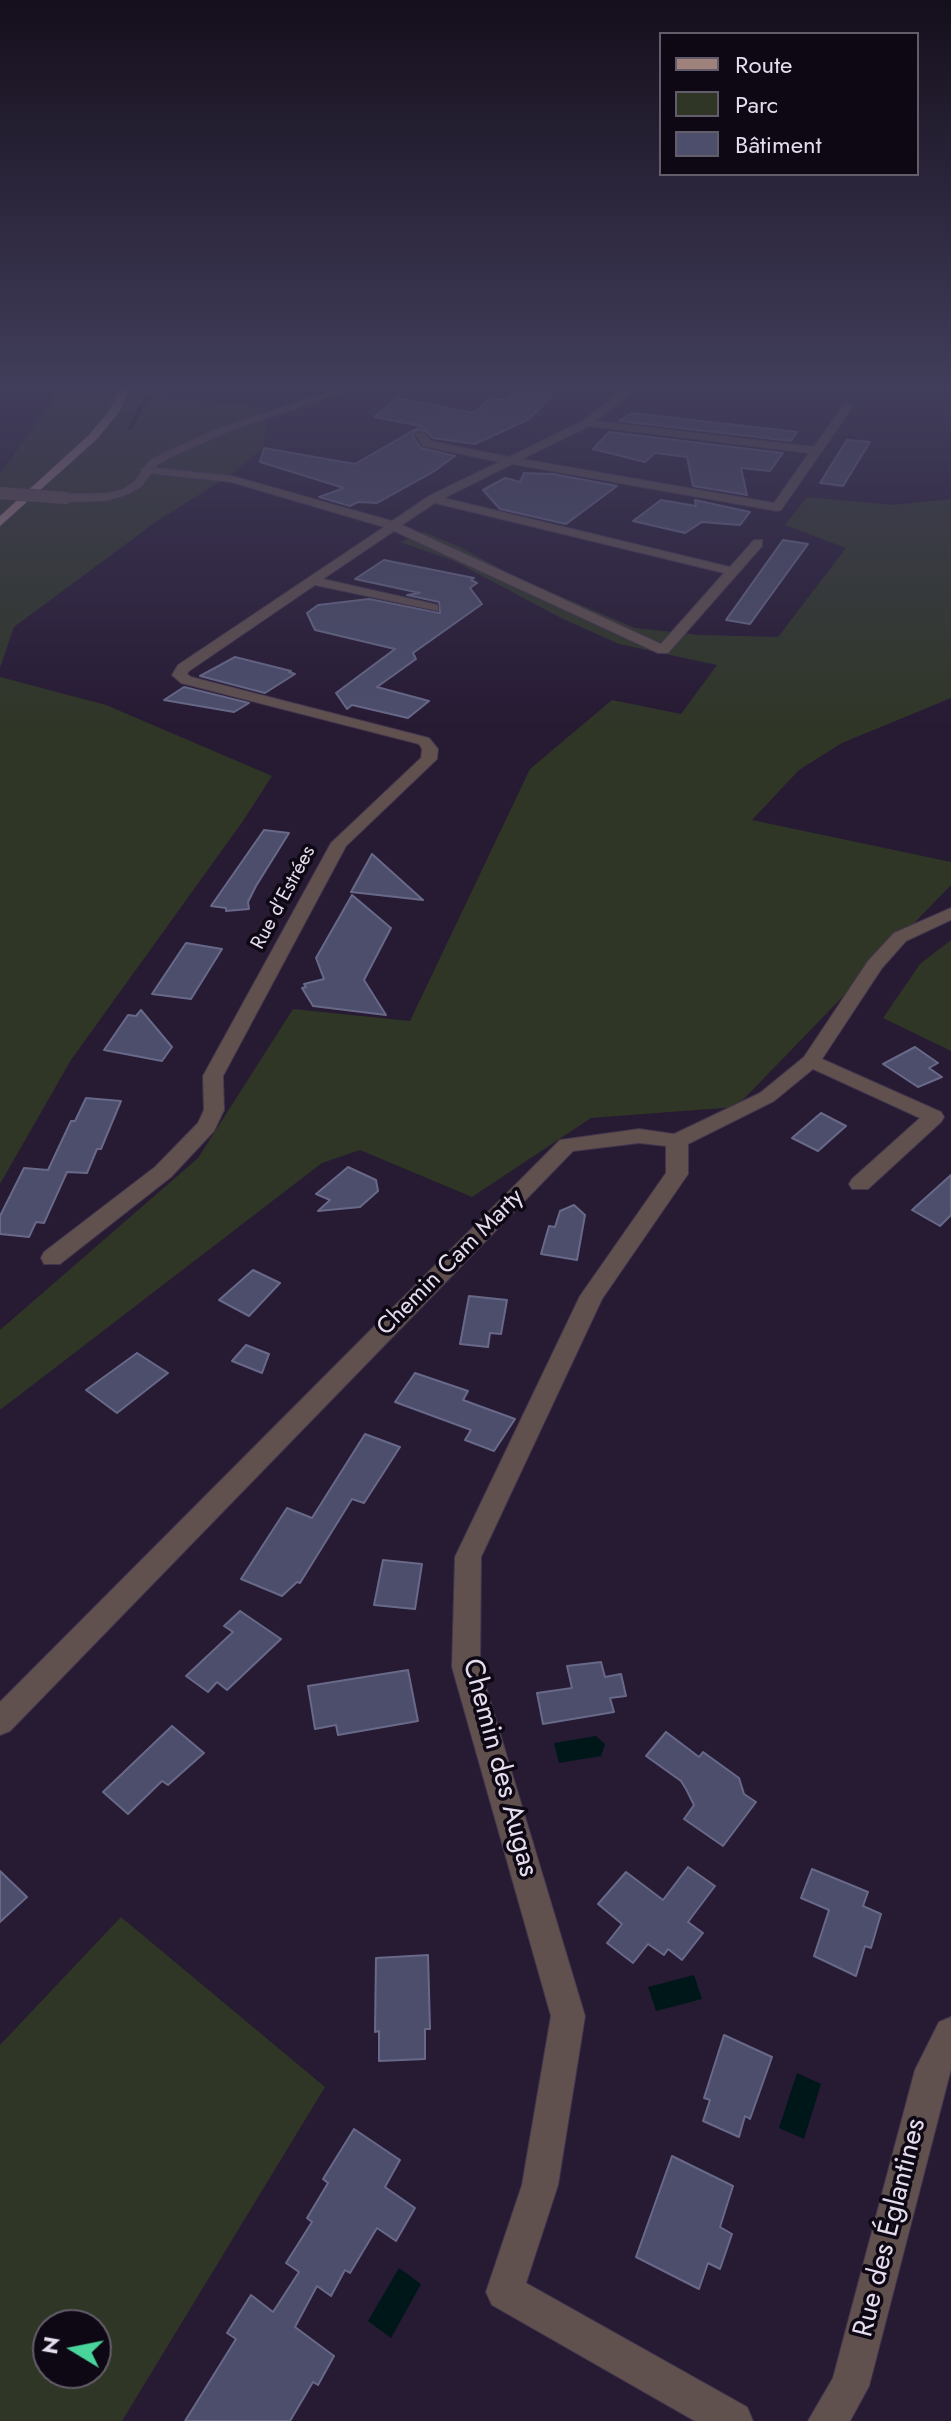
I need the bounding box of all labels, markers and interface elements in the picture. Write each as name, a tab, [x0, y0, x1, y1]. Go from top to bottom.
legend	[659, 32, 919, 176]
text: Route	[735, 47, 792, 82]
text: Parc	[735, 87, 778, 122]
text: Bâtiment	[735, 127, 821, 162]
street label: Rue d’Estrées	[247, 842, 321, 954]
street label: Chemin Cam Marty	[372, 1184, 530, 1342]
street label: Chemin des Augas	[454, 1656, 544, 1880]
street label: Rue des Églantines	[848, 2115, 934, 2341]
north arrow	[32, 2309, 112, 2389]
text: N	[33, 2334, 68, 2357]

